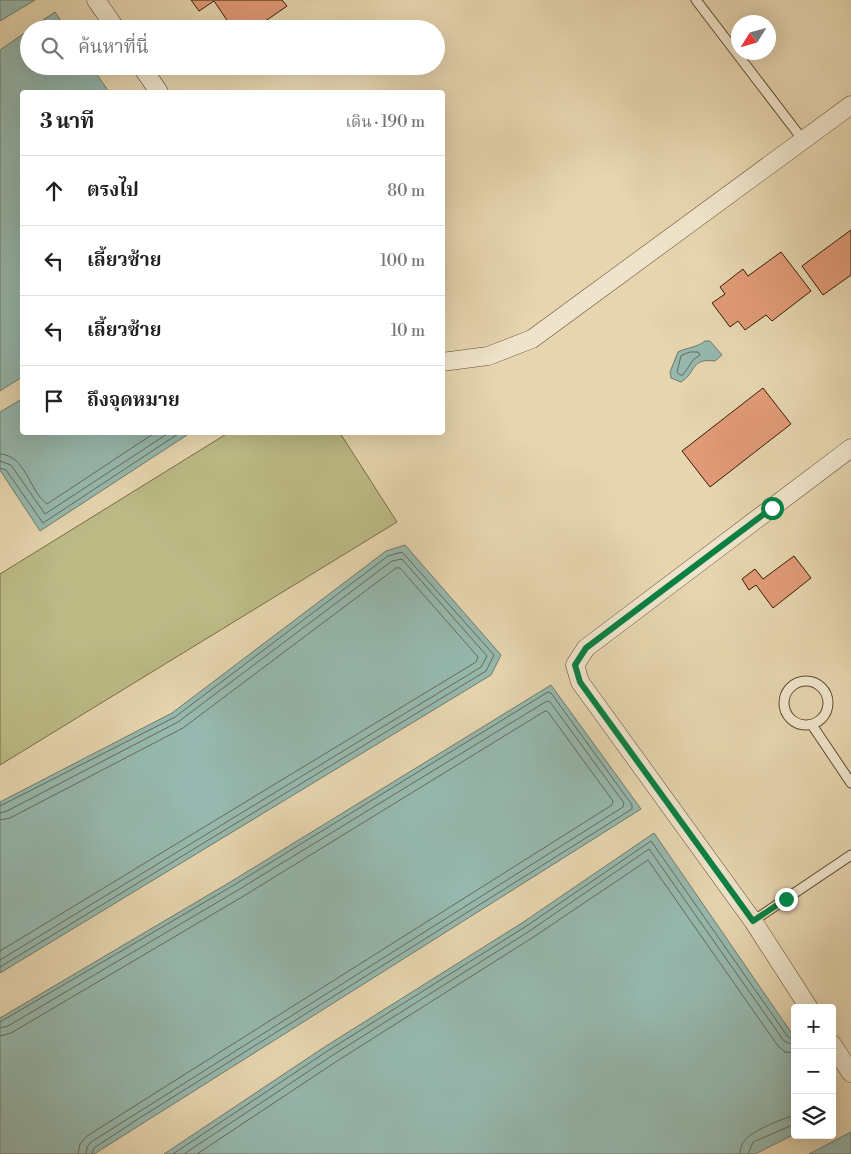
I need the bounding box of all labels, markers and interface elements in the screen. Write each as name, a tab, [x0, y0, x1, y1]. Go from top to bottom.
north arrow	[731, 15, 776, 60]
search box	[20, 20, 445, 75]
icon: search	[38, 34, 66, 62]
text: ค้นหาที่นี่	[78, 35, 149, 59]
text: 3 นาที	[40, 109, 94, 135]
text: เดิน · 190 m	[346, 112, 425, 132]
icon: ahead	[40, 177, 68, 205]
text: ตรงไป	[87, 178, 139, 202]
text: 80 m	[387, 181, 425, 201]
icon: left	[40, 247, 68, 275]
text: เลี้ยวซ้าย	[87, 248, 161, 272]
text: 100 m	[380, 251, 425, 271]
icon: left	[40, 317, 68, 345]
text: เลี้ยวซ้าย	[87, 318, 161, 342]
text: 10 m	[391, 321, 425, 341]
icon: arrive	[40, 387, 68, 415]
text: ถึงจุดหมาย	[87, 388, 180, 412]
route start	[761, 497, 784, 520]
route end	[775, 888, 798, 911]
map controls	[791, 1004, 836, 1139]
button: +	[791, 1004, 836, 1049]
button: −	[791, 1049, 836, 1094]
button: layers	[791, 1094, 836, 1139]

